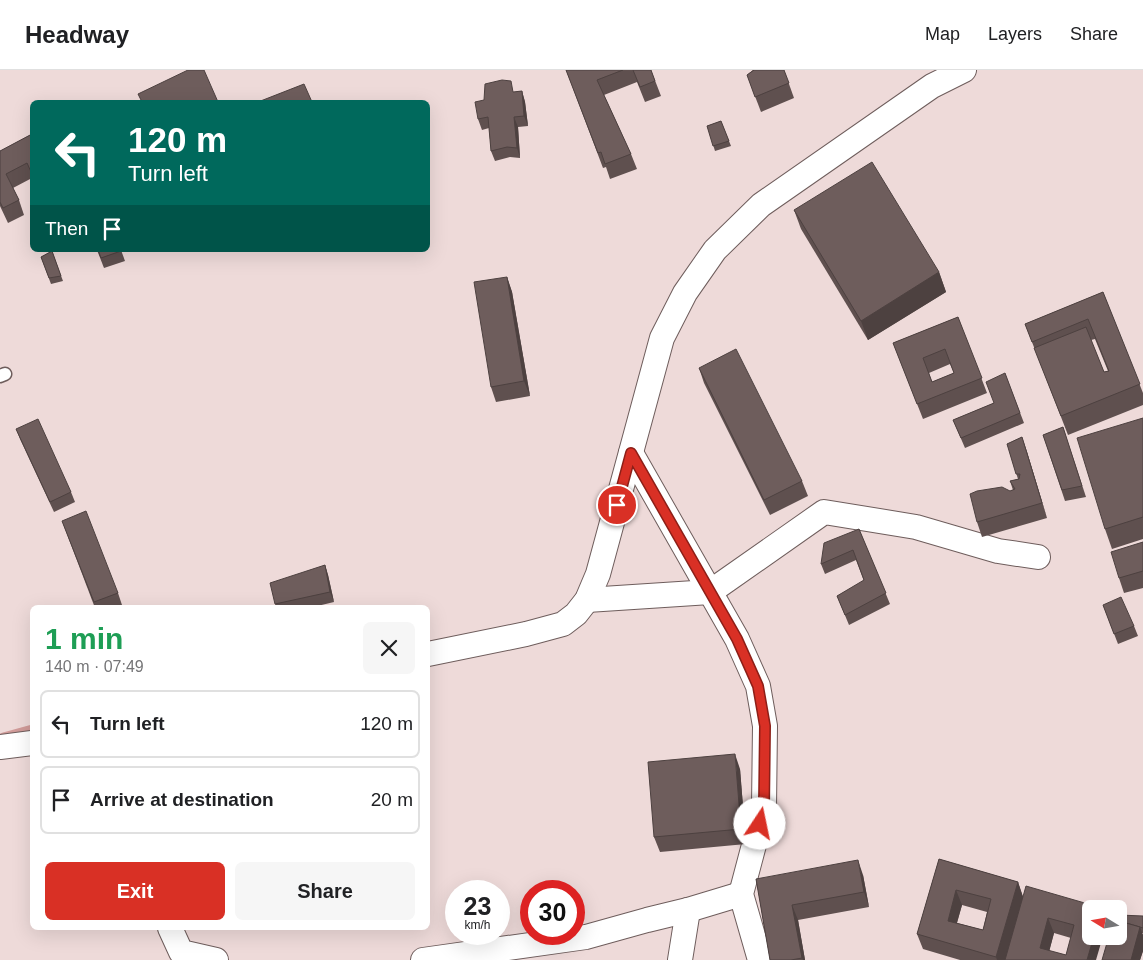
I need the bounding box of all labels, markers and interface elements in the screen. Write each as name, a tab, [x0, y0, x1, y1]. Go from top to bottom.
text: Headway	[25, 21, 129, 48]
text: Map	[925, 24, 960, 44]
text: Layers	[988, 24, 1042, 44]
text: Share	[1070, 24, 1118, 44]
icon: left	[45, 120, 110, 185]
text: 120 m	[128, 120, 227, 159]
text: Turn left	[128, 161, 208, 186]
icon: arrive	[98, 215, 126, 243]
text: Then	[45, 218, 88, 239]
pin	[596, 484, 638, 526]
icon: arrive	[603, 491, 631, 519]
text: 1 min	[45, 622, 123, 655]
button: close	[363, 622, 415, 674]
text: 140 m · 07:49	[45, 658, 144, 675]
icon: left	[47, 710, 75, 738]
text: Turn left	[90, 713, 165, 734]
text: 120 m	[360, 713, 413, 734]
icon: arrive	[47, 786, 75, 814]
text: Arrive at destination	[90, 789, 274, 810]
text: 20 m	[371, 789, 413, 810]
position arrow	[733, 797, 785, 849]
button: Exit	[45, 862, 225, 920]
button: Share	[235, 862, 415, 920]
speed limit sign: 30	[520, 880, 585, 945]
text: 23	[464, 892, 491, 920]
north arrow	[1082, 900, 1128, 945]
map controls	[1082, 900, 1127, 945]
text: km/h	[464, 918, 491, 932]

